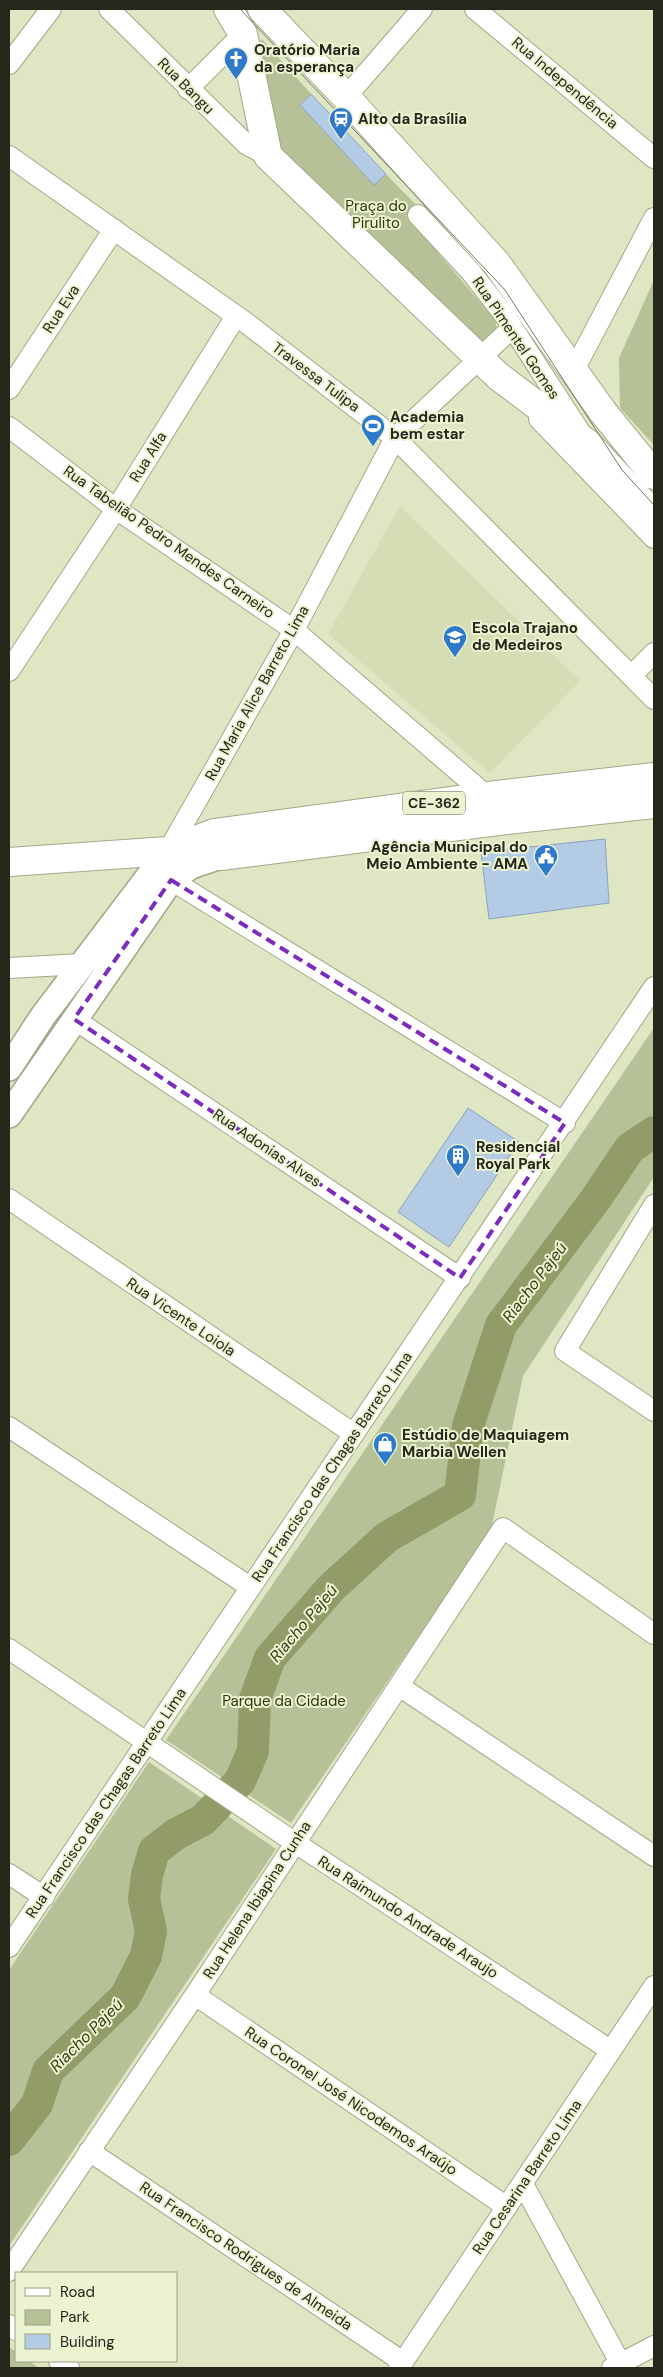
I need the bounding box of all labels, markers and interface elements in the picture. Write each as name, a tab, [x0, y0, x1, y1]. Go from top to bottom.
street label: Rua Independência	[508, 33, 622, 133]
place label: Oratório Maria da esperança	[254, 40, 360, 77]
church icon: Oratório Maria da esperança	[223, 46, 249, 80]
street label: Rua Bangu	[153, 53, 219, 119]
station icon: Alto da Brasília	[328, 106, 354, 140]
place label: Alto da Brasília	[358, 109, 467, 129]
park label: Praça do Pirulito	[345, 196, 407, 233]
street label: Rua Pimentel Gomes	[468, 273, 564, 403]
street label: Rua Eva	[38, 281, 84, 337]
street label: Travessa Tulipa	[268, 337, 364, 417]
place label: Academia bem estar	[390, 407, 465, 444]
sports icon: Academia bem estar	[360, 413, 386, 447]
street label: Rua Alfa	[125, 428, 171, 486]
street label: Rua Tabelião Pedro Mendes Carneiro	[59, 461, 279, 623]
street label: Rua Maria Alice Barreto Lima	[200, 602, 314, 784]
place label: Escola Trajano de Medeiros	[472, 618, 578, 655]
school or university icon: Escola Trajano de Medeiros	[442, 624, 468, 658]
road number: CE-362	[403, 791, 465, 814]
place label: Agência Municipal do Meio Ambiente - AMA	[366, 837, 528, 874]
public building icon: Agência Municipal do Meio Ambiente - AMA	[533, 843, 559, 877]
street label: Rua Adonias Alves	[209, 1104, 325, 1192]
place label: Residencial Royal Park	[476, 1137, 560, 1174]
building icon: Residencial Royal Park	[445, 1143, 471, 1177]
water label: Riacho Pajeú	[497, 1238, 571, 1327]
street label: Rua Vicente Loiola	[122, 1273, 240, 1361]
street label: Rua Francisco das Chagas Barreto Lima	[247, 1348, 417, 1586]
place label: Estúdio de Maquiagem Marbia Wellen	[402, 1425, 569, 1462]
shop icon: Estúdio de Maquiagem Marbia Wellen	[372, 1431, 398, 1465]
water label: Riacho Pajeú	[265, 1580, 342, 1667]
street label: Rua Francisco das Chagas Barreto Lima	[21, 1684, 191, 1922]
park label: Parque da Cidade	[222, 1691, 346, 1711]
street label: Rua Helena Ibiapina Cunha	[198, 1817, 316, 1983]
street label: Rua Raimundo Andrade Araujo	[314, 1851, 502, 1983]
water label: Riacho Pajeú	[45, 1994, 127, 2076]
street label: Rua Coronel José Nicodemos Araújo	[241, 2022, 461, 2180]
street label: Rua Cesarina Barreto Lima	[468, 2096, 586, 2258]
street label: Rua Francisco Rodrigues de Almeida	[136, 2177, 356, 2335]
legend	[15, 2272, 178, 2362]
text: Road	[60, 2282, 95, 2302]
text: Park	[60, 2307, 90, 2327]
text: Building	[60, 2332, 115, 2352]

